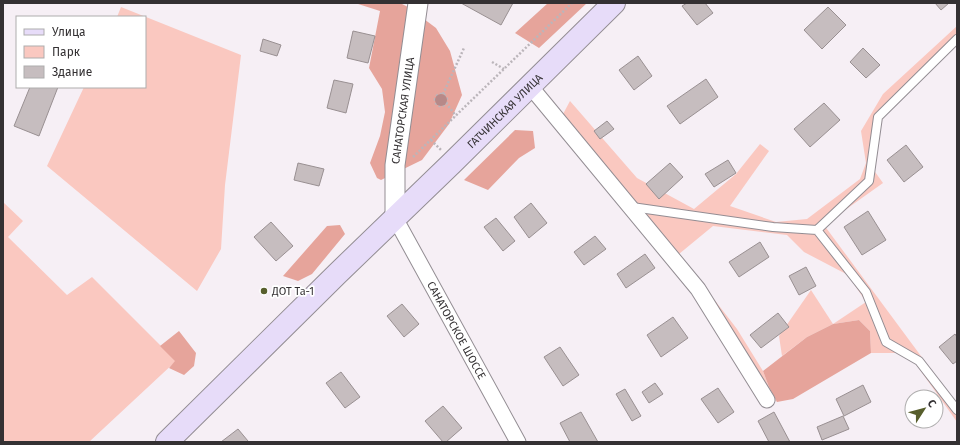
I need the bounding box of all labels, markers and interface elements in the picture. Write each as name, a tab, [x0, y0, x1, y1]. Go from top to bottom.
legend	[16, 16, 146, 88]
text: Улица	[52, 25, 86, 39]
text: Парк	[52, 45, 81, 59]
street label: САНАТОРСКАЯ УЛИЦА	[389, 56, 417, 165]
text: Здание	[52, 65, 92, 79]
street label: ГАТЧИНСКАЯ УЛИЦА	[464, 71, 546, 151]
street label: САНАТОРСКОЕ ШОССЕ	[424, 279, 489, 382]
place label: ДОТ Та-1	[271, 285, 314, 298]
marker: ДОТ Та-1	[259, 286, 269, 296]
north arrow	[904, 389, 944, 429]
text: С	[925, 397, 939, 410]

